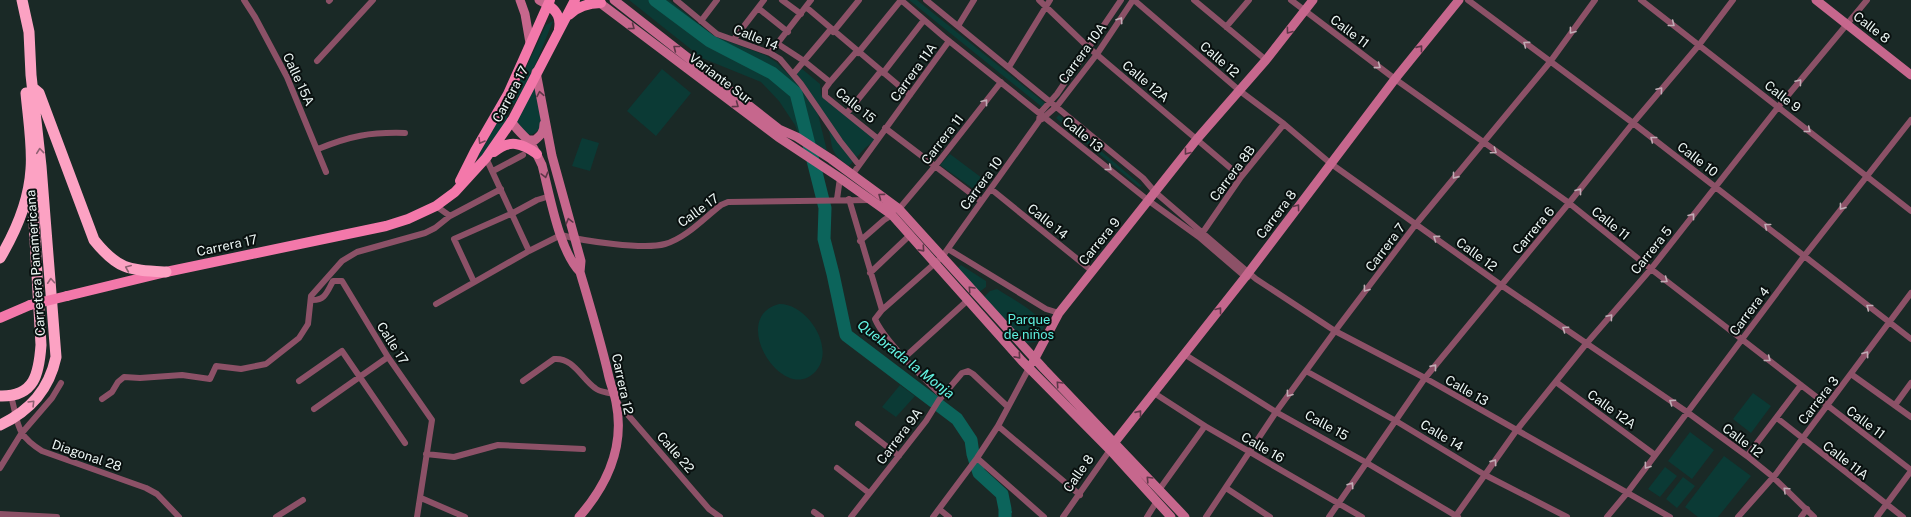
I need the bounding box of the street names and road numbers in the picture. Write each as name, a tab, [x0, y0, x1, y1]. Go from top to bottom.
street label: Calle 8	[1850, 8, 1893, 46]
street label: Calle 11	[1327, 12, 1372, 51]
street label: Carrera 10A	[1055, 20, 1109, 86]
street label: Calle 14	[731, 22, 781, 53]
street label: Calle 12	[1197, 38, 1242, 81]
street label: Carrera 11A	[887, 40, 940, 104]
street label: Calle 15A	[280, 50, 317, 108]
street label: Variante Sur	[686, 50, 755, 107]
street label: Calle 12A	[1119, 58, 1172, 105]
street label: Carrera 17	[489, 63, 532, 125]
street label: Calle 9	[1762, 78, 1804, 115]
street label: Calle 15	[833, 85, 879, 126]
street label: Carrera 11	[918, 111, 967, 167]
street label: Calle 13	[1060, 114, 1106, 155]
street label: Calle 10	[1675, 139, 1721, 180]
street label: Carrera 8B	[1207, 143, 1258, 204]
street label: Carrera 10	[957, 154, 1006, 213]
street label: Carrera 8	[1253, 187, 1300, 242]
street label: Carretera Panamericana	[23, 189, 48, 336]
street label: Calle 17	[675, 190, 722, 230]
street label: Calle 14	[1025, 201, 1071, 242]
street label: Carrera 6	[1509, 204, 1557, 257]
street label: Calle 11	[1589, 204, 1633, 243]
street label: Carrera 9	[1076, 215, 1123, 268]
street label: Carrera 7	[1362, 220, 1408, 274]
street label: Carrera 5	[1628, 223, 1675, 277]
street label: Carrera 17	[195, 232, 259, 259]
street label: Calle 12	[1453, 235, 1500, 274]
street label: Carrera 4	[1726, 284, 1772, 339]
street label: Calle 17	[374, 319, 411, 367]
street label: Carrera 12	[609, 352, 636, 416]
street label: Calle 13	[1443, 372, 1491, 409]
street label: Carrera 3	[1795, 373, 1842, 427]
street label: Calle 12A	[1585, 387, 1639, 432]
street label: Calle 11	[1843, 403, 1888, 442]
street label: Carrera 9A	[874, 405, 925, 467]
street label: Calle 15	[1302, 407, 1351, 444]
street label: Calle 14	[1418, 417, 1466, 454]
street label: Calle 12	[1719, 420, 1766, 461]
street label: Calle 22	[654, 429, 698, 476]
street label: Calle 16	[1239, 429, 1287, 466]
street label: Diagonal 28	[50, 437, 124, 474]
street label: Calle 11A	[1820, 438, 1871, 483]
street label: Calle 8	[1060, 452, 1097, 495]

